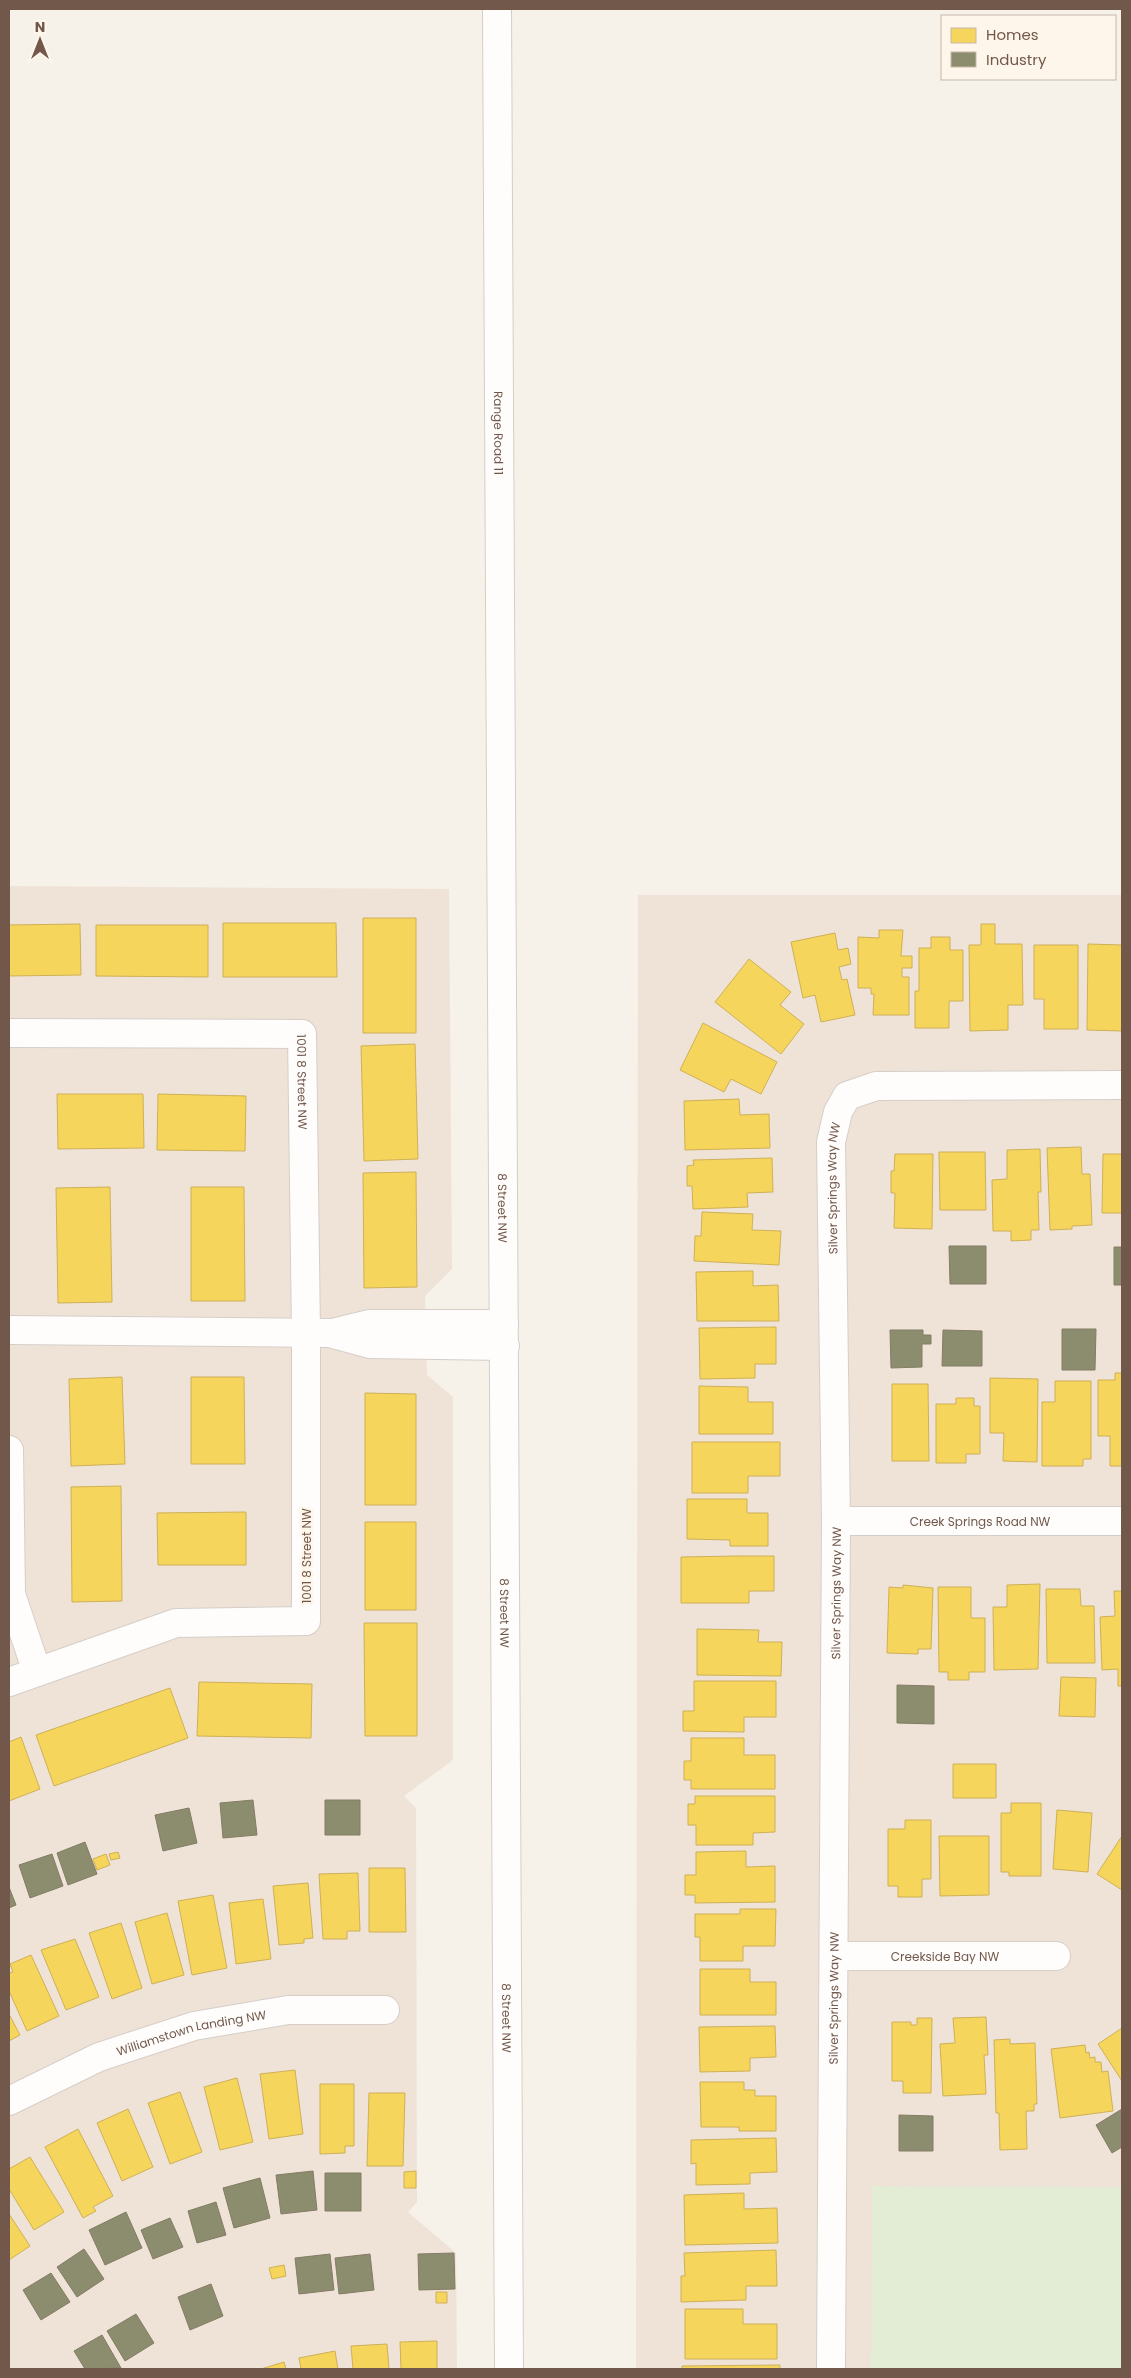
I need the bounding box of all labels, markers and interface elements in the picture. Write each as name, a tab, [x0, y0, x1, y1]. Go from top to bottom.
north arrow	[15, 15, 65, 65]
legend	[941, 15, 1116, 80]
text: N	[35, 17, 45, 37]
text: Homes	[986, 24, 1039, 45]
text: Industry	[986, 49, 1047, 70]
street label: Range Road 11	[490, 391, 508, 475]
street label: 1001 8 Street NW	[294, 1034, 312, 1130]
street label: Silver Springs Way NW	[822, 1120, 844, 1255]
street label: 8 Street NW	[494, 1173, 512, 1243]
street label: 1001 8 Street NW	[298, 1508, 315, 1604]
street label: Creek Springs Road NW	[910, 1513, 1051, 1530]
street label: Silver Springs Way NW	[827, 1526, 844, 1659]
street label: 8 Street NW	[496, 1578, 514, 1648]
street label: Silver Springs Way NW	[824, 1931, 842, 2064]
street label: Creekside Bay NW	[891, 1948, 1000, 1965]
street label: 8 Street NW	[499, 1983, 516, 2053]
street label: Williamstown Landing NW	[114, 2005, 268, 2059]

